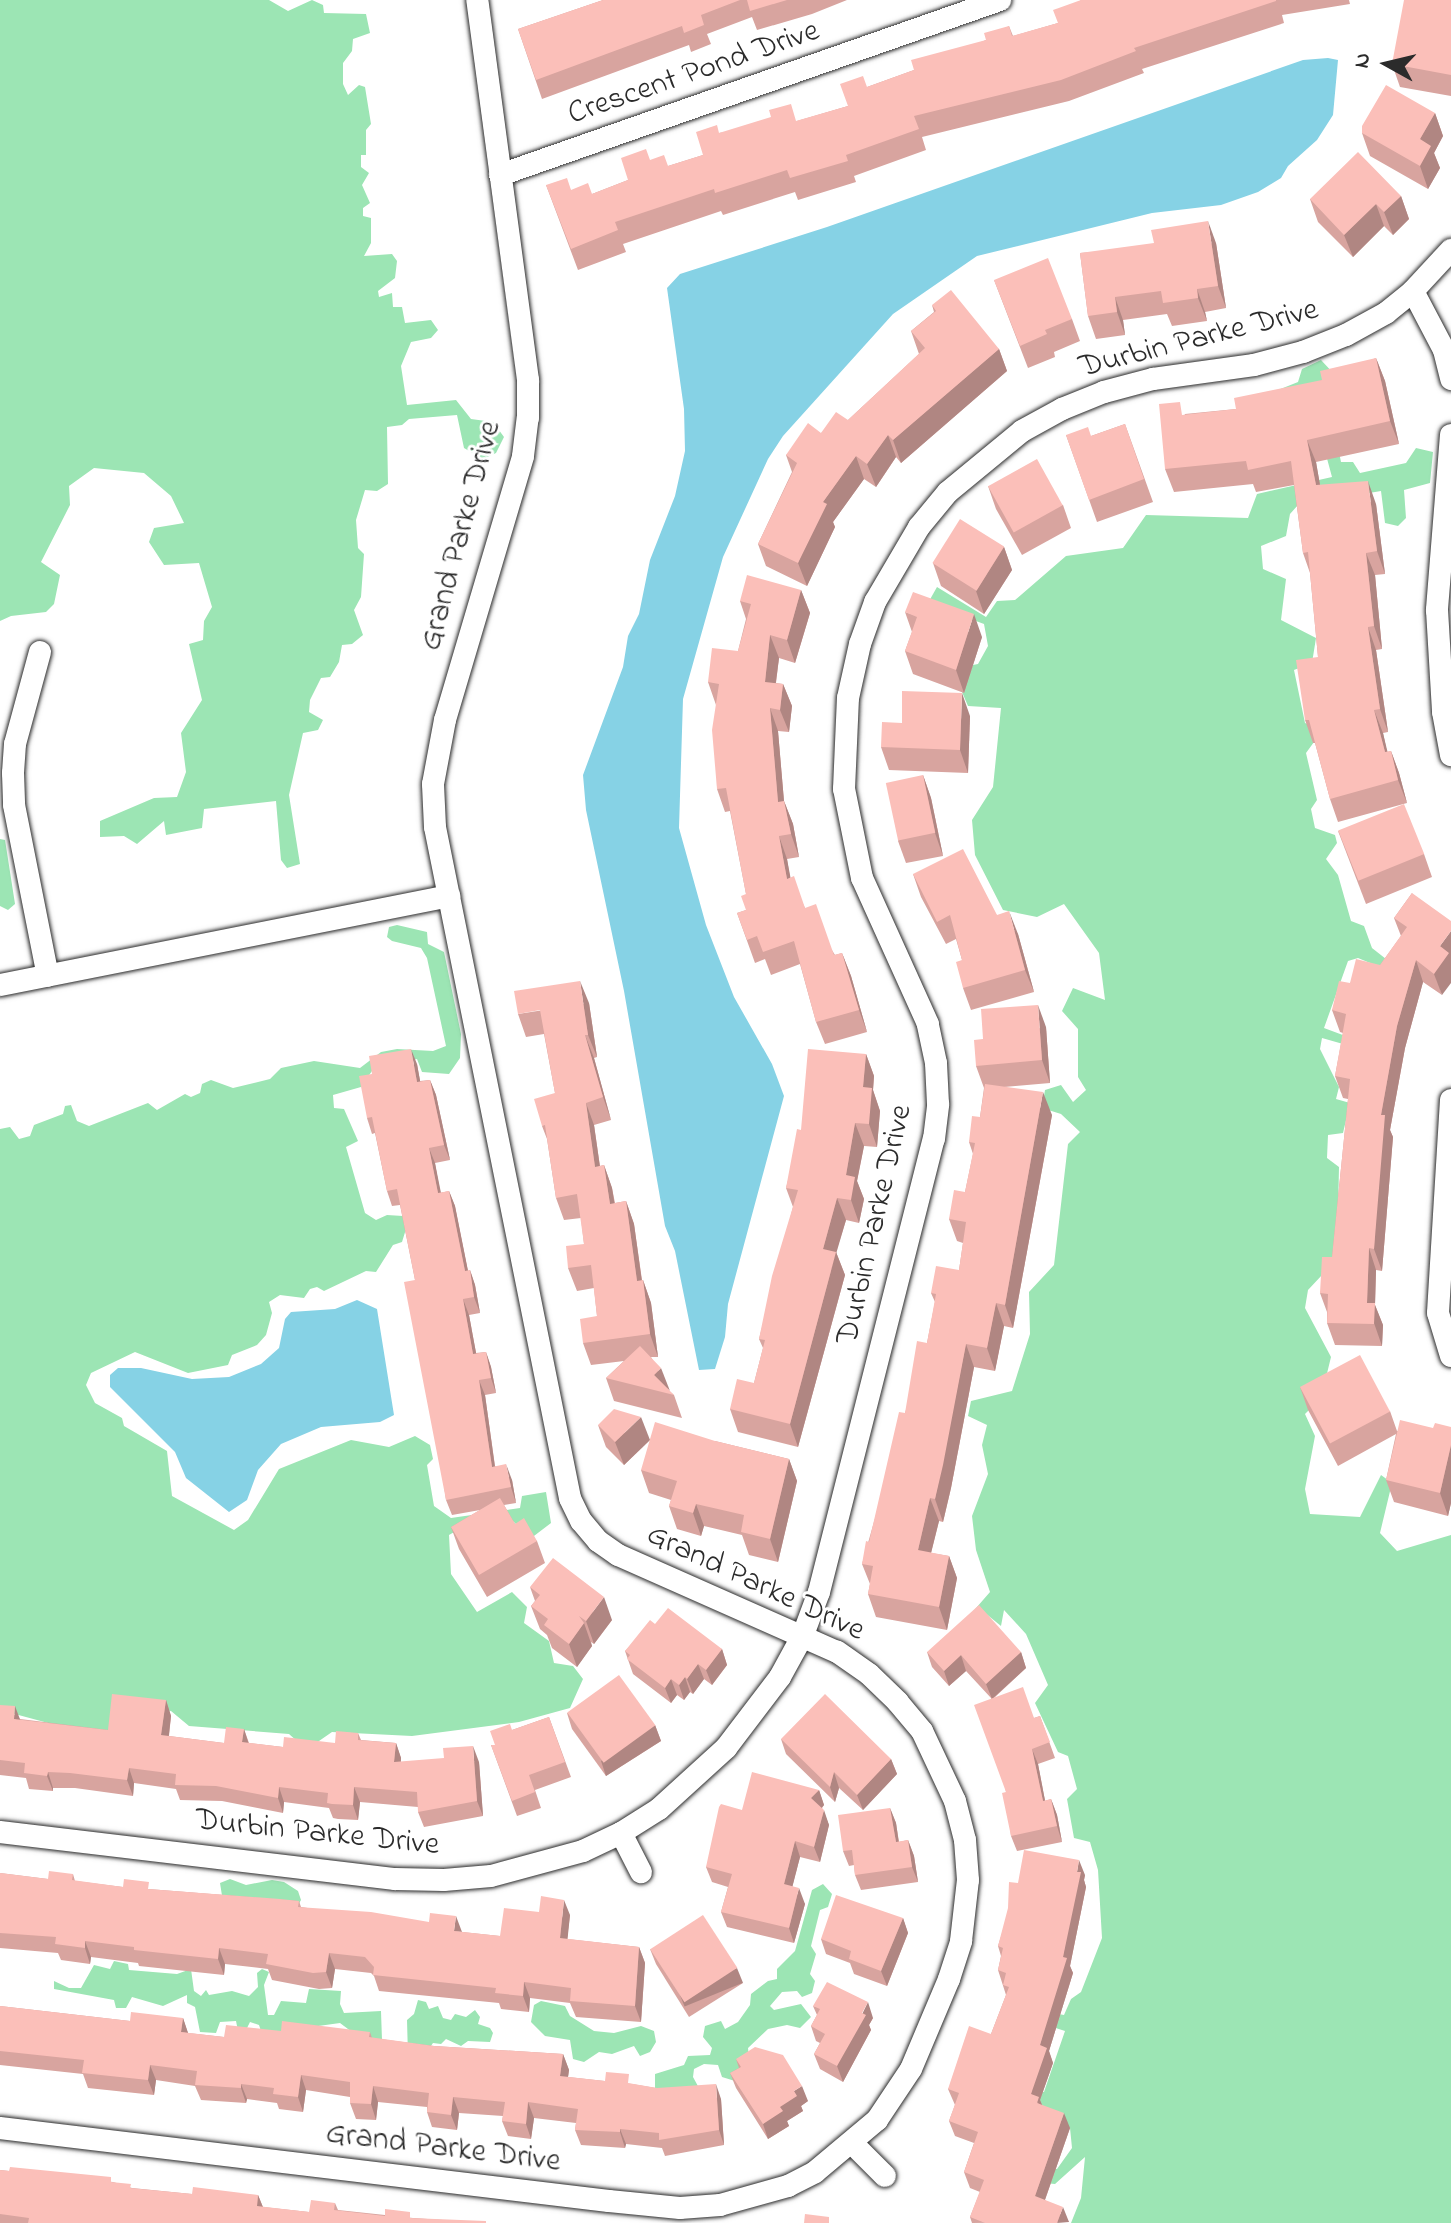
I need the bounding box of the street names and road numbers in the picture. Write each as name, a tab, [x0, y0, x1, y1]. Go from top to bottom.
street label: Crescent Pond Drive	[563, 13, 825, 135]
street label: Durbin Parke Drive	[1075, 292, 1323, 388]
street label: Grand Parke Drive	[413, 417, 511, 655]
street label: Durbin Parke Drive	[830, 1101, 922, 1349]
street label: Grand Parke Drive	[640, 1517, 870, 1651]
street label: Durbin Parke Drive	[193, 1802, 441, 1866]
street label: Grand Parke Drive	[324, 2116, 562, 2182]

